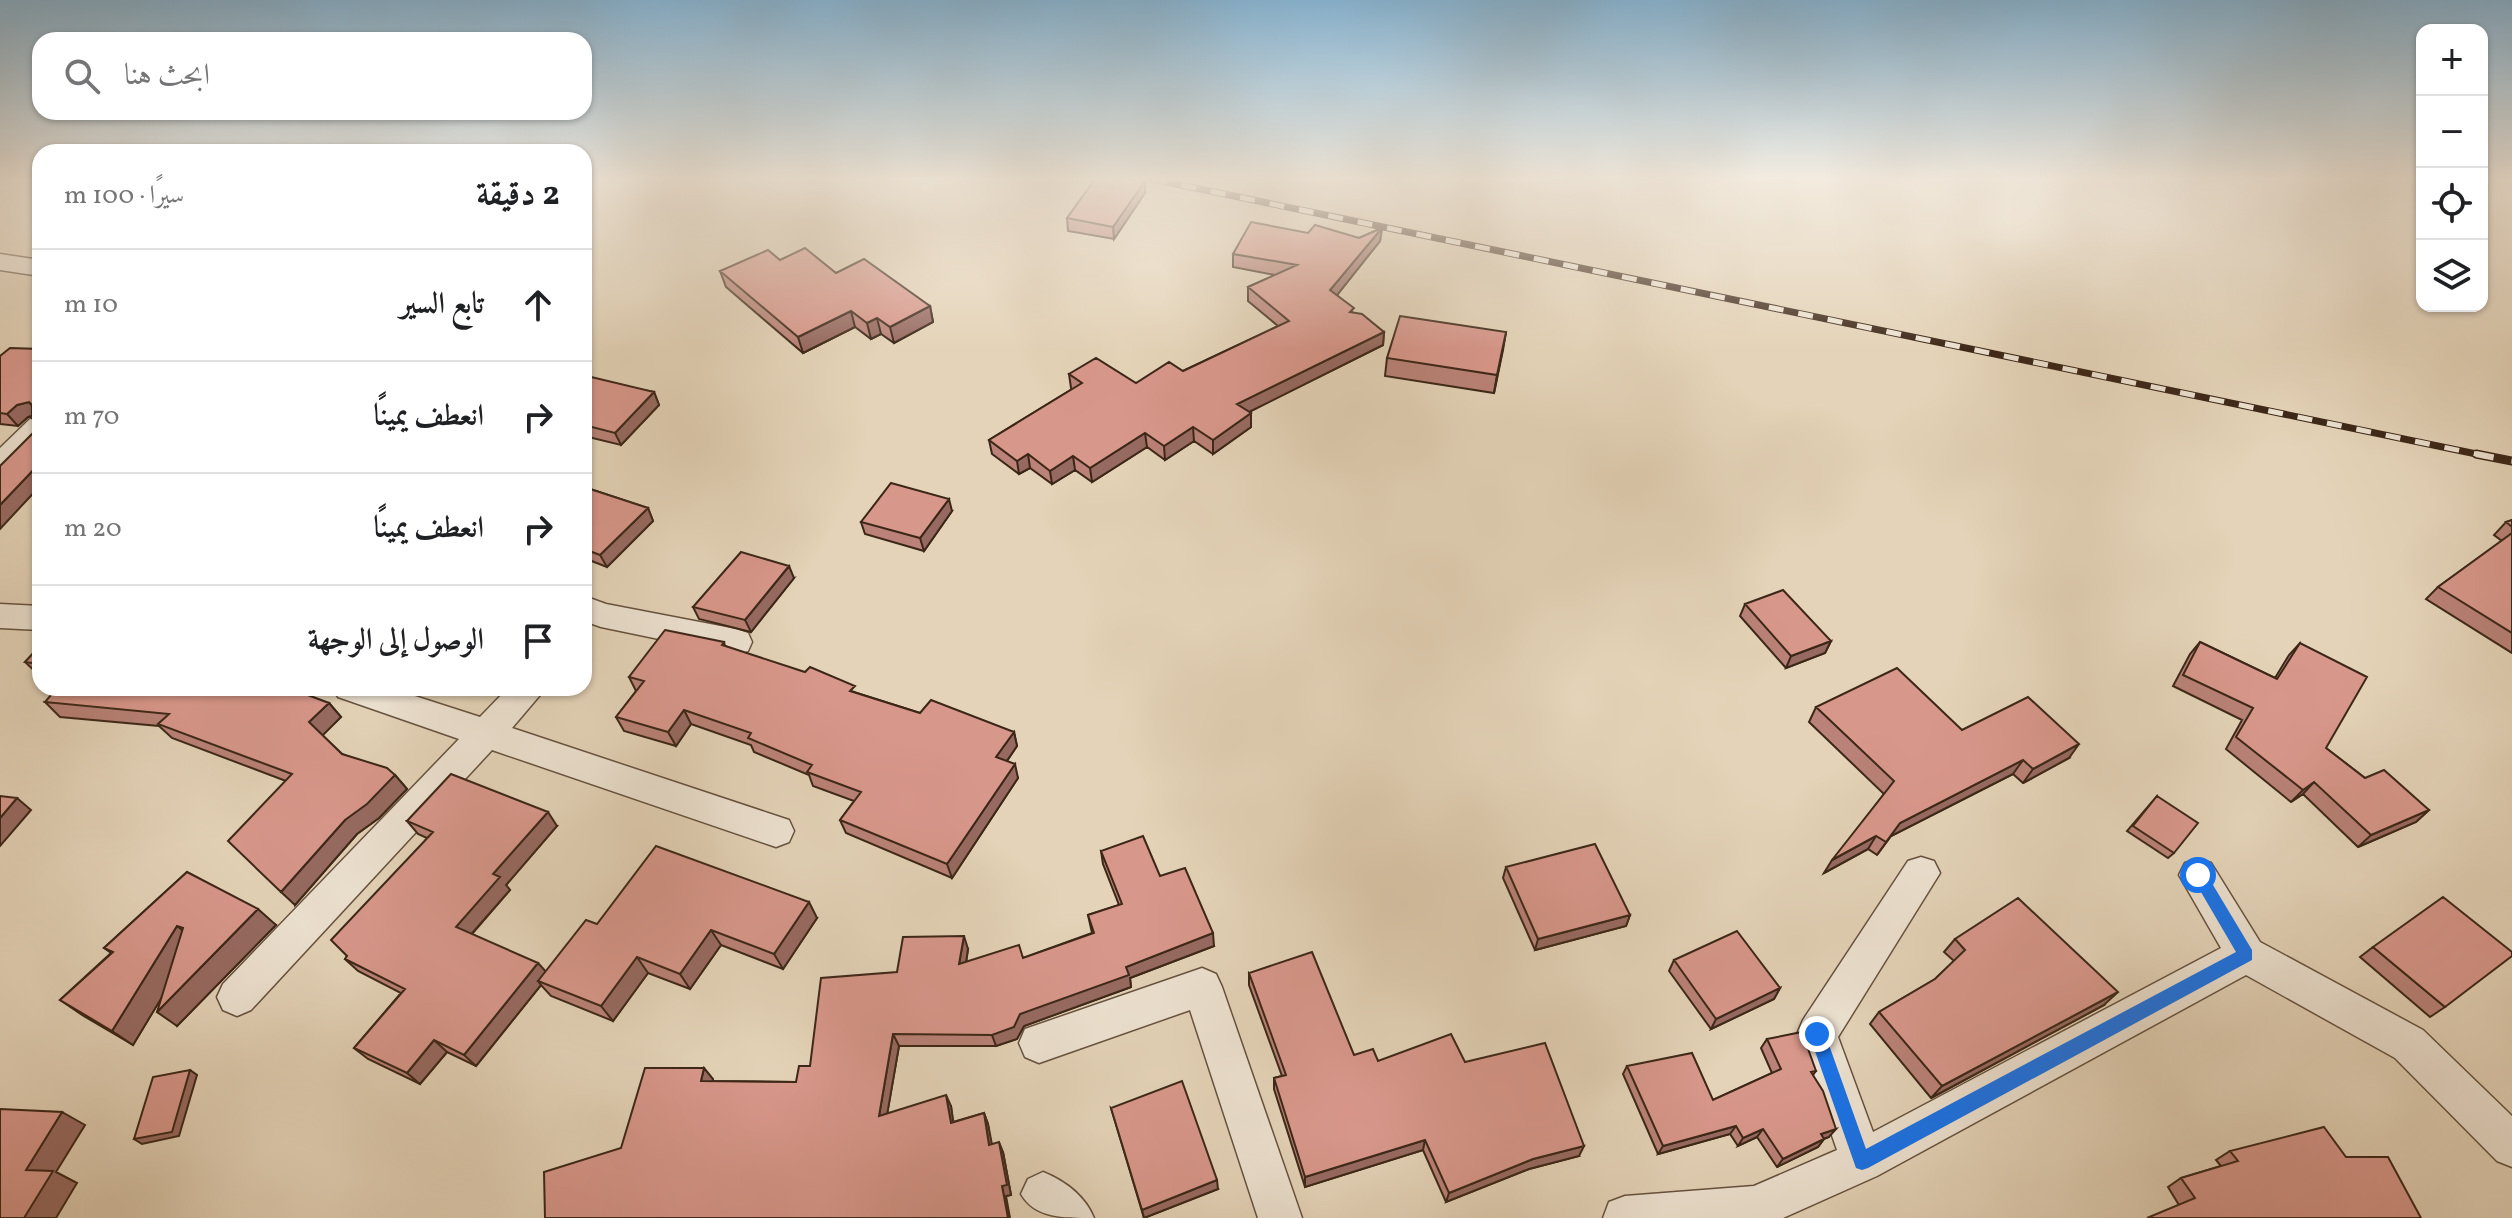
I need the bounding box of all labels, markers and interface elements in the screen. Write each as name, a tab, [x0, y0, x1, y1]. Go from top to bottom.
map controls	[2416, 24, 2488, 312]
button: +	[2416, 24, 2488, 96]
search box	[32, 32, 592, 120]
icon: search	[60, 54, 104, 98]
text: ابحث هنا	[124, 55, 210, 97]
button: −	[2416, 96, 2488, 168]
button: locate	[2416, 168, 2488, 240]
text: 2 دقيقة	[476, 172, 560, 219]
text: سيرًا · 100 m	[64, 178, 184, 214]
button: layers	[2416, 240, 2488, 312]
icon: ahead	[516, 283, 560, 327]
text: تابع السير	[400, 284, 484, 326]
text: 10 m	[64, 287, 118, 323]
icon: right	[516, 395, 560, 439]
text: انعطف يمينًا	[373, 396, 484, 438]
text: 70 m	[64, 399, 119, 435]
icon: right	[516, 507, 560, 551]
text: انعطف يمينًا	[373, 508, 484, 550]
text: 20 m	[64, 511, 122, 547]
icon: arrive	[516, 619, 560, 663]
text: الوصول إلى الوجهة	[308, 620, 484, 662]
route start	[2180, 857, 2216, 893]
route end	[1799, 1016, 1835, 1052]

